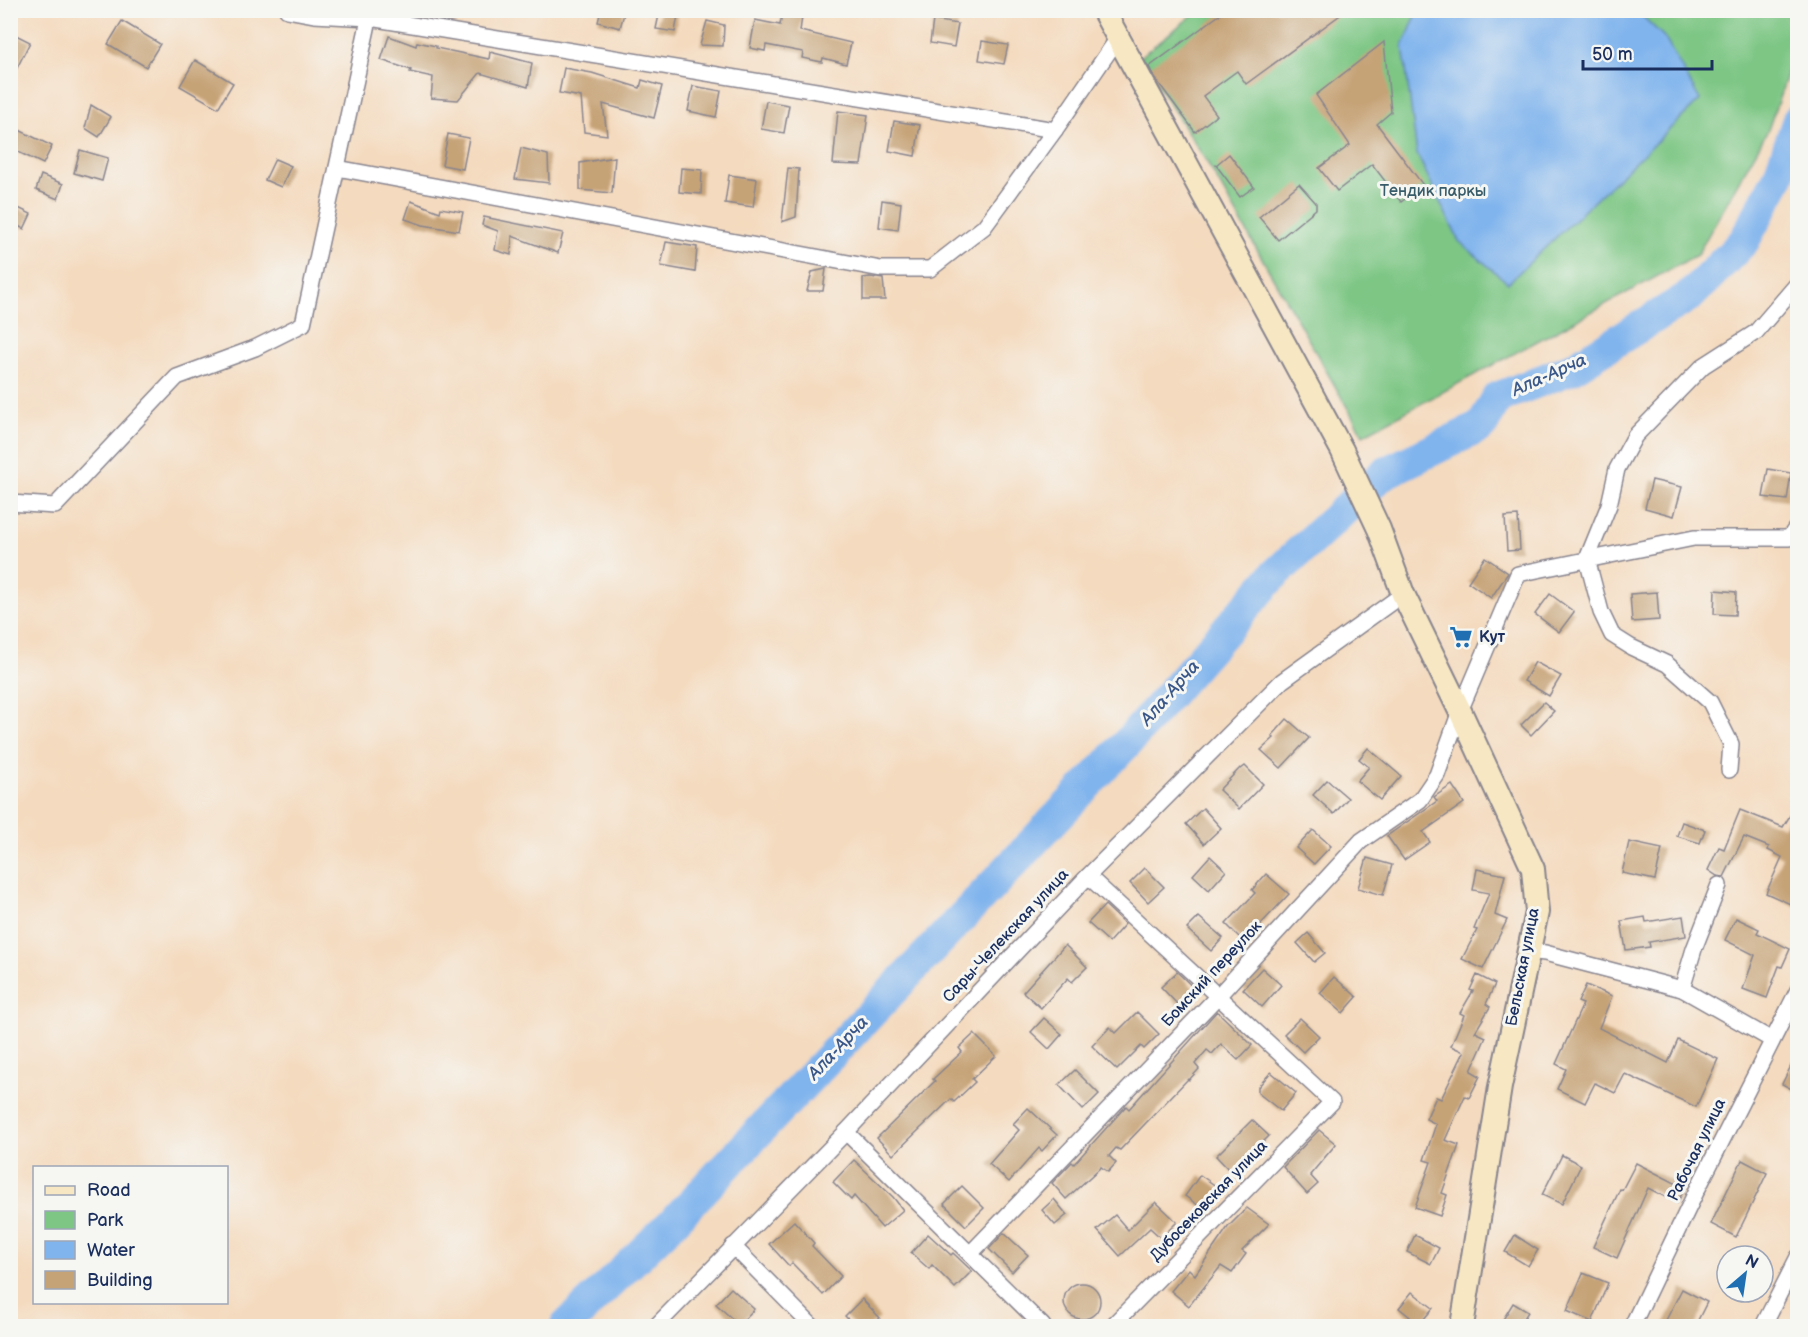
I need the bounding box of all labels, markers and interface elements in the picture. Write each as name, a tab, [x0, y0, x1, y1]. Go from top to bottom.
scale bar	[1583, 33, 1712, 71]
text: 50 m	[1592, 44, 1633, 65]
park label: Тендик паркы	[1380, 182, 1486, 201]
water label: Ала-Арча	[1508, 349, 1590, 401]
supermarket icon: Кут	[1448, 624, 1474, 650]
place label: Кут	[1479, 628, 1505, 647]
water label: Ала-Арча	[1135, 656, 1204, 731]
street label: Сары-Челекская улица	[939, 865, 1073, 1007]
street label: Бельская улица	[1502, 906, 1544, 1028]
street label: Бомский переулок	[1158, 917, 1266, 1031]
water label: Ала-Арча	[803, 1012, 873, 1085]
street label: Рабочая улица	[1664, 1095, 1730, 1204]
street label: Дубосековская улица	[1146, 1136, 1272, 1265]
legend	[33, 1166, 228, 1304]
text: Road	[87, 1180, 131, 1201]
text: Park	[87, 1210, 123, 1231]
text: Water	[87, 1240, 135, 1261]
north arrow	[1715, 1244, 1775, 1304]
text: N	[1742, 1251, 1761, 1273]
text: Building	[87, 1270, 153, 1291]

